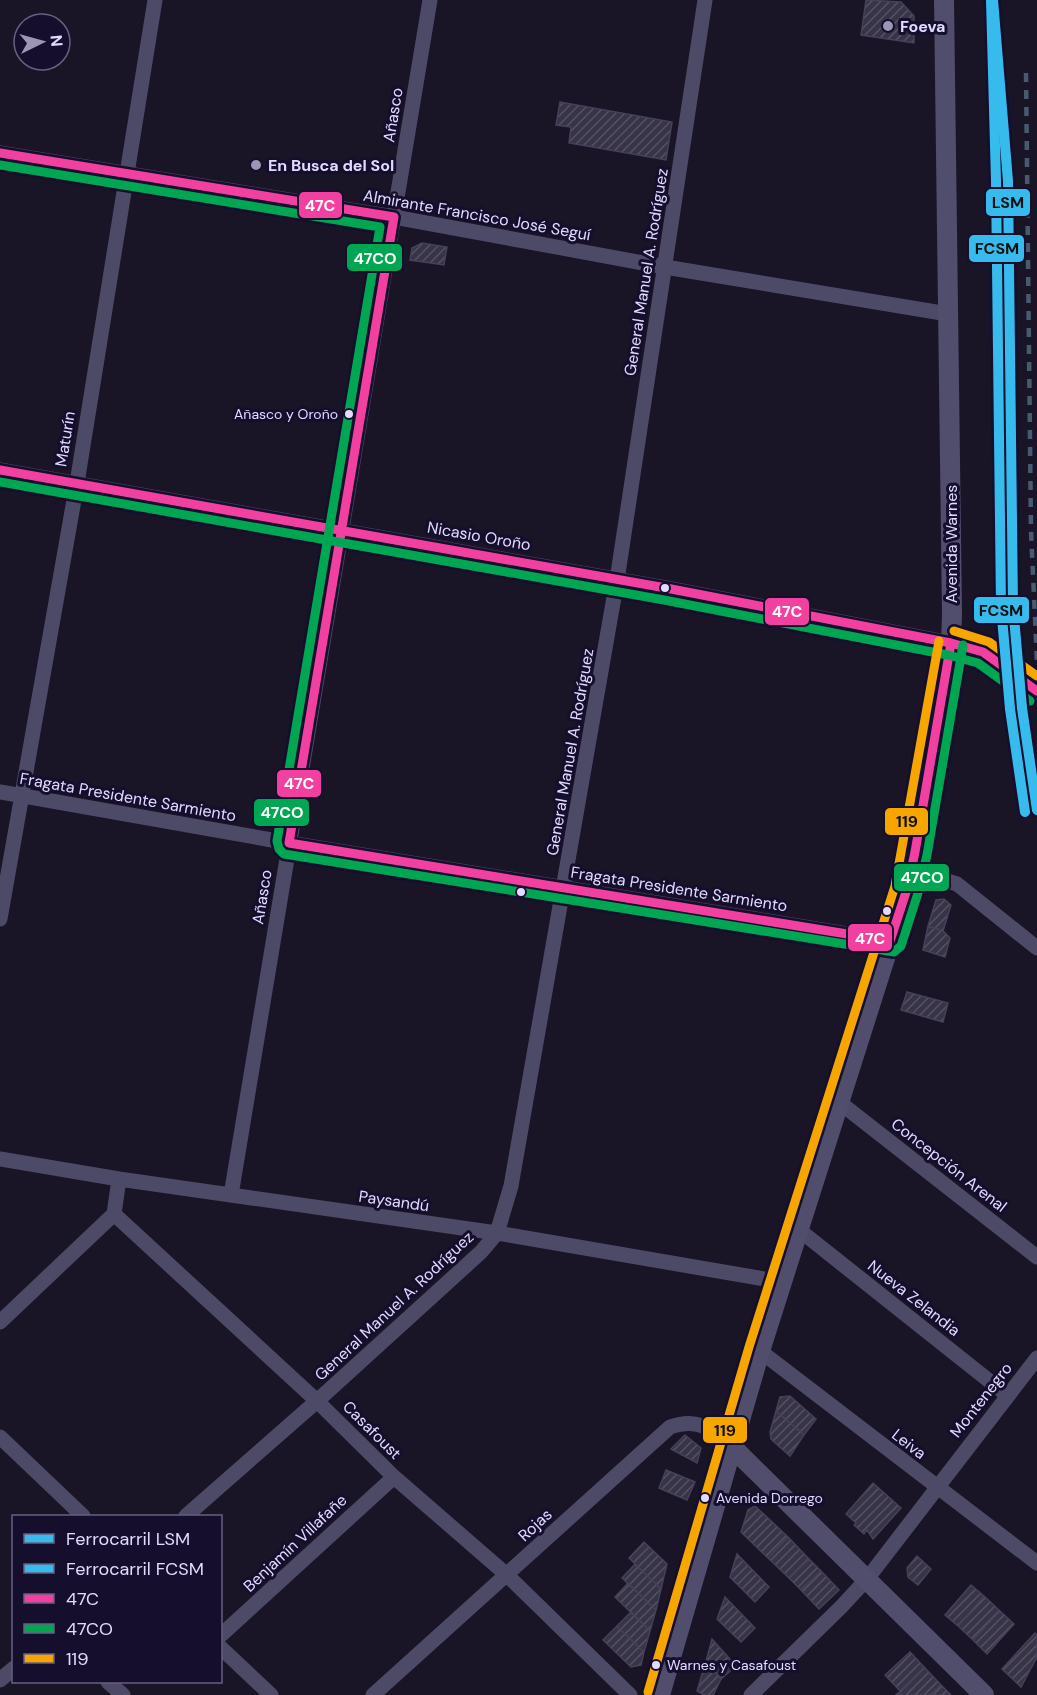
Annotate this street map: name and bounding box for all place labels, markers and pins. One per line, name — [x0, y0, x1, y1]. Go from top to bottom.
place label: Foeva — [900, 16, 945, 37]
marker: Foeva — [881, 19, 895, 33]
place label: En Busca del Sol — [268, 155, 394, 176]
marker: En Busca del Sol — [249, 158, 263, 172]
place label: Añasco y Oroño — [234, 405, 338, 423]
marker: Añasco y Oroño — [343, 408, 355, 420]
unlabelled marker — [659, 582, 671, 594]
unlabelled marker — [515, 886, 527, 898]
unlabelled marker — [881, 905, 893, 917]
place label: Avenida Dorrego — [716, 1489, 823, 1507]
marker: Avenida Dorrego — [699, 1492, 711, 1504]
place label: Warnes y Casafoust — [667, 1656, 796, 1674]
marker: Warnes y Casafoust — [650, 1659, 662, 1671]

